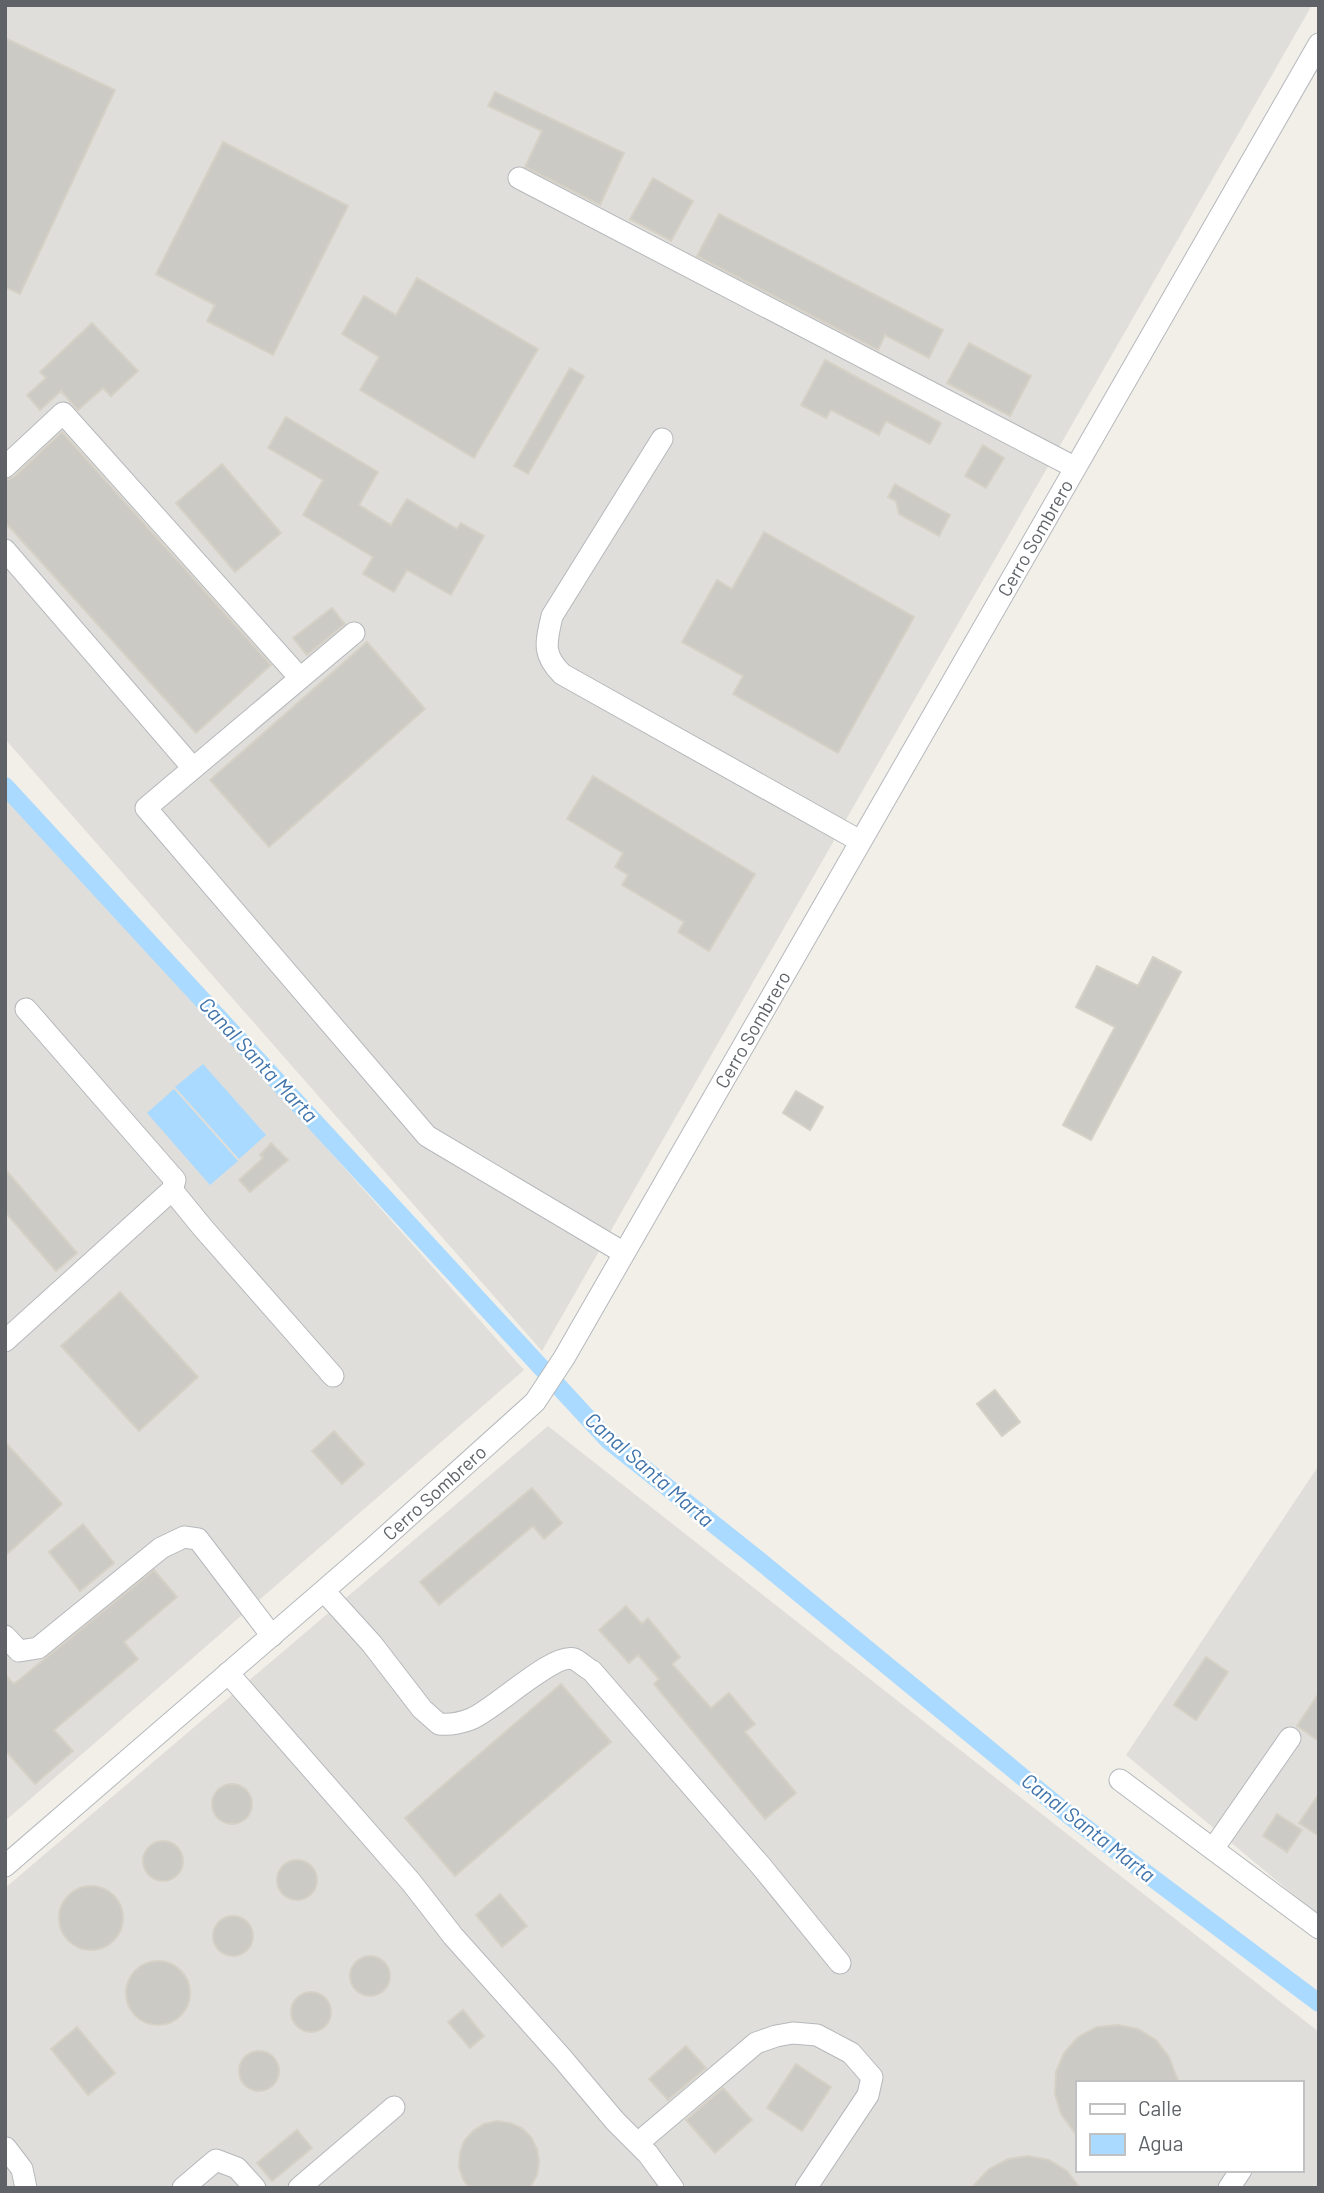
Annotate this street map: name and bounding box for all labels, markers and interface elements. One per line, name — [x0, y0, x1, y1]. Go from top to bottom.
street label: Cerro Sombrero — [992, 475, 1077, 600]
street label: Cerro Sombrero — [710, 967, 795, 1092]
water label: Canal Santa Marta — [195, 991, 324, 1127]
water label: Canal Santa Marta — [581, 1406, 719, 1532]
street label: Cerro Sombrero — [378, 1440, 491, 1545]
water label: Canal Santa Marta — [1017, 1767, 1161, 1887]
legend — [1076, 2081, 1303, 2172]
text: Calle — [1138, 2095, 1182, 2120]
text: Agua — [1138, 2130, 1184, 2155]

